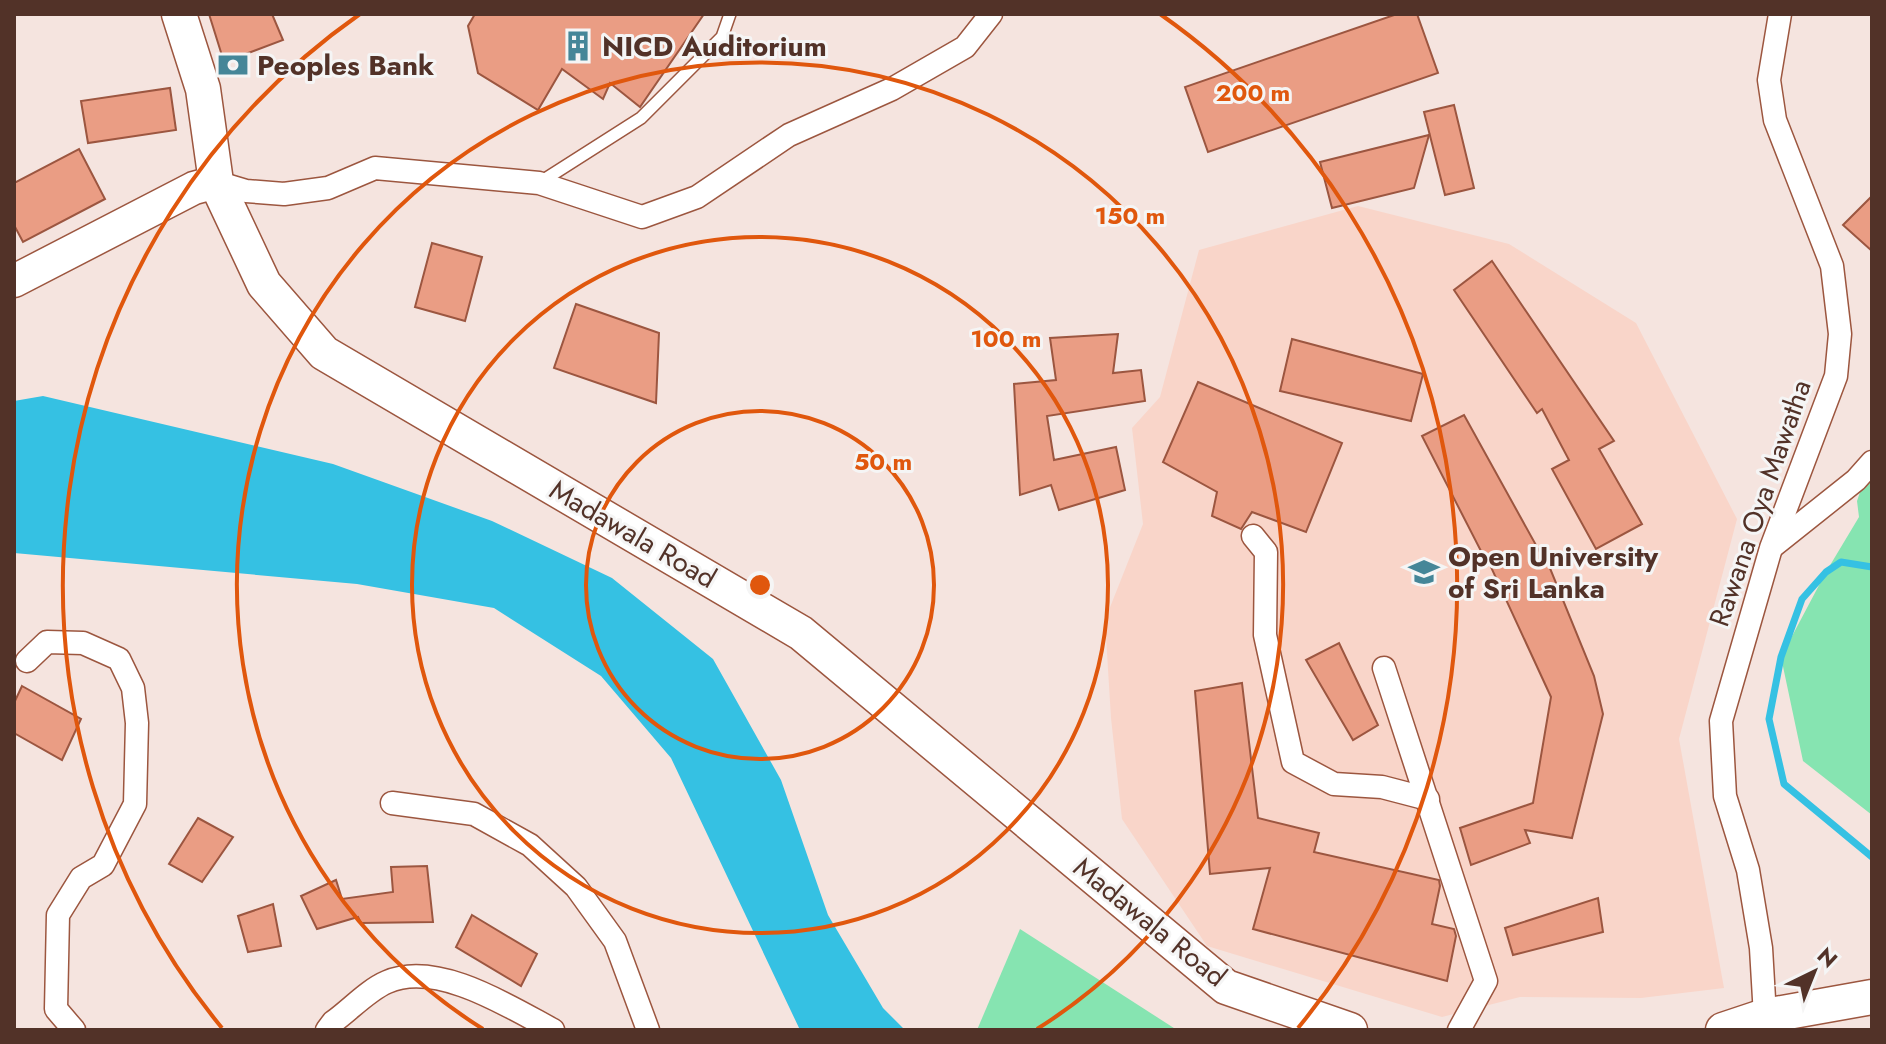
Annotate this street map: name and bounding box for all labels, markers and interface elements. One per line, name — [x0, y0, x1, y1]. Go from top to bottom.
place label: NICD Auditorium — [602, 26, 827, 67]
building icon: NICD Auditorium — [561, 29, 595, 63]
place label: Peoples Bank — [257, 45, 434, 86]
bank icon: Peoples Bank — [216, 48, 250, 82]
text: 200 m — [1216, 75, 1290, 110]
text: 150 m — [1095, 198, 1165, 233]
text: 100 m — [971, 321, 1041, 356]
street label: Rawana Oya Mawatha — [1699, 374, 1821, 632]
text: 50 m — [854, 444, 912, 479]
street label: Madawala Road — [542, 470, 724, 598]
place label: Open University of Sri Lanka — [1448, 536, 1659, 609]
school or university icon: Open University of Sri Lanka — [1407, 555, 1441, 589]
centre of rings — [746, 571, 774, 599]
street label: Madawala Road — [1065, 847, 1235, 997]
north arrow — [1774, 932, 1854, 1012]
text: N — [1810, 940, 1845, 975]

